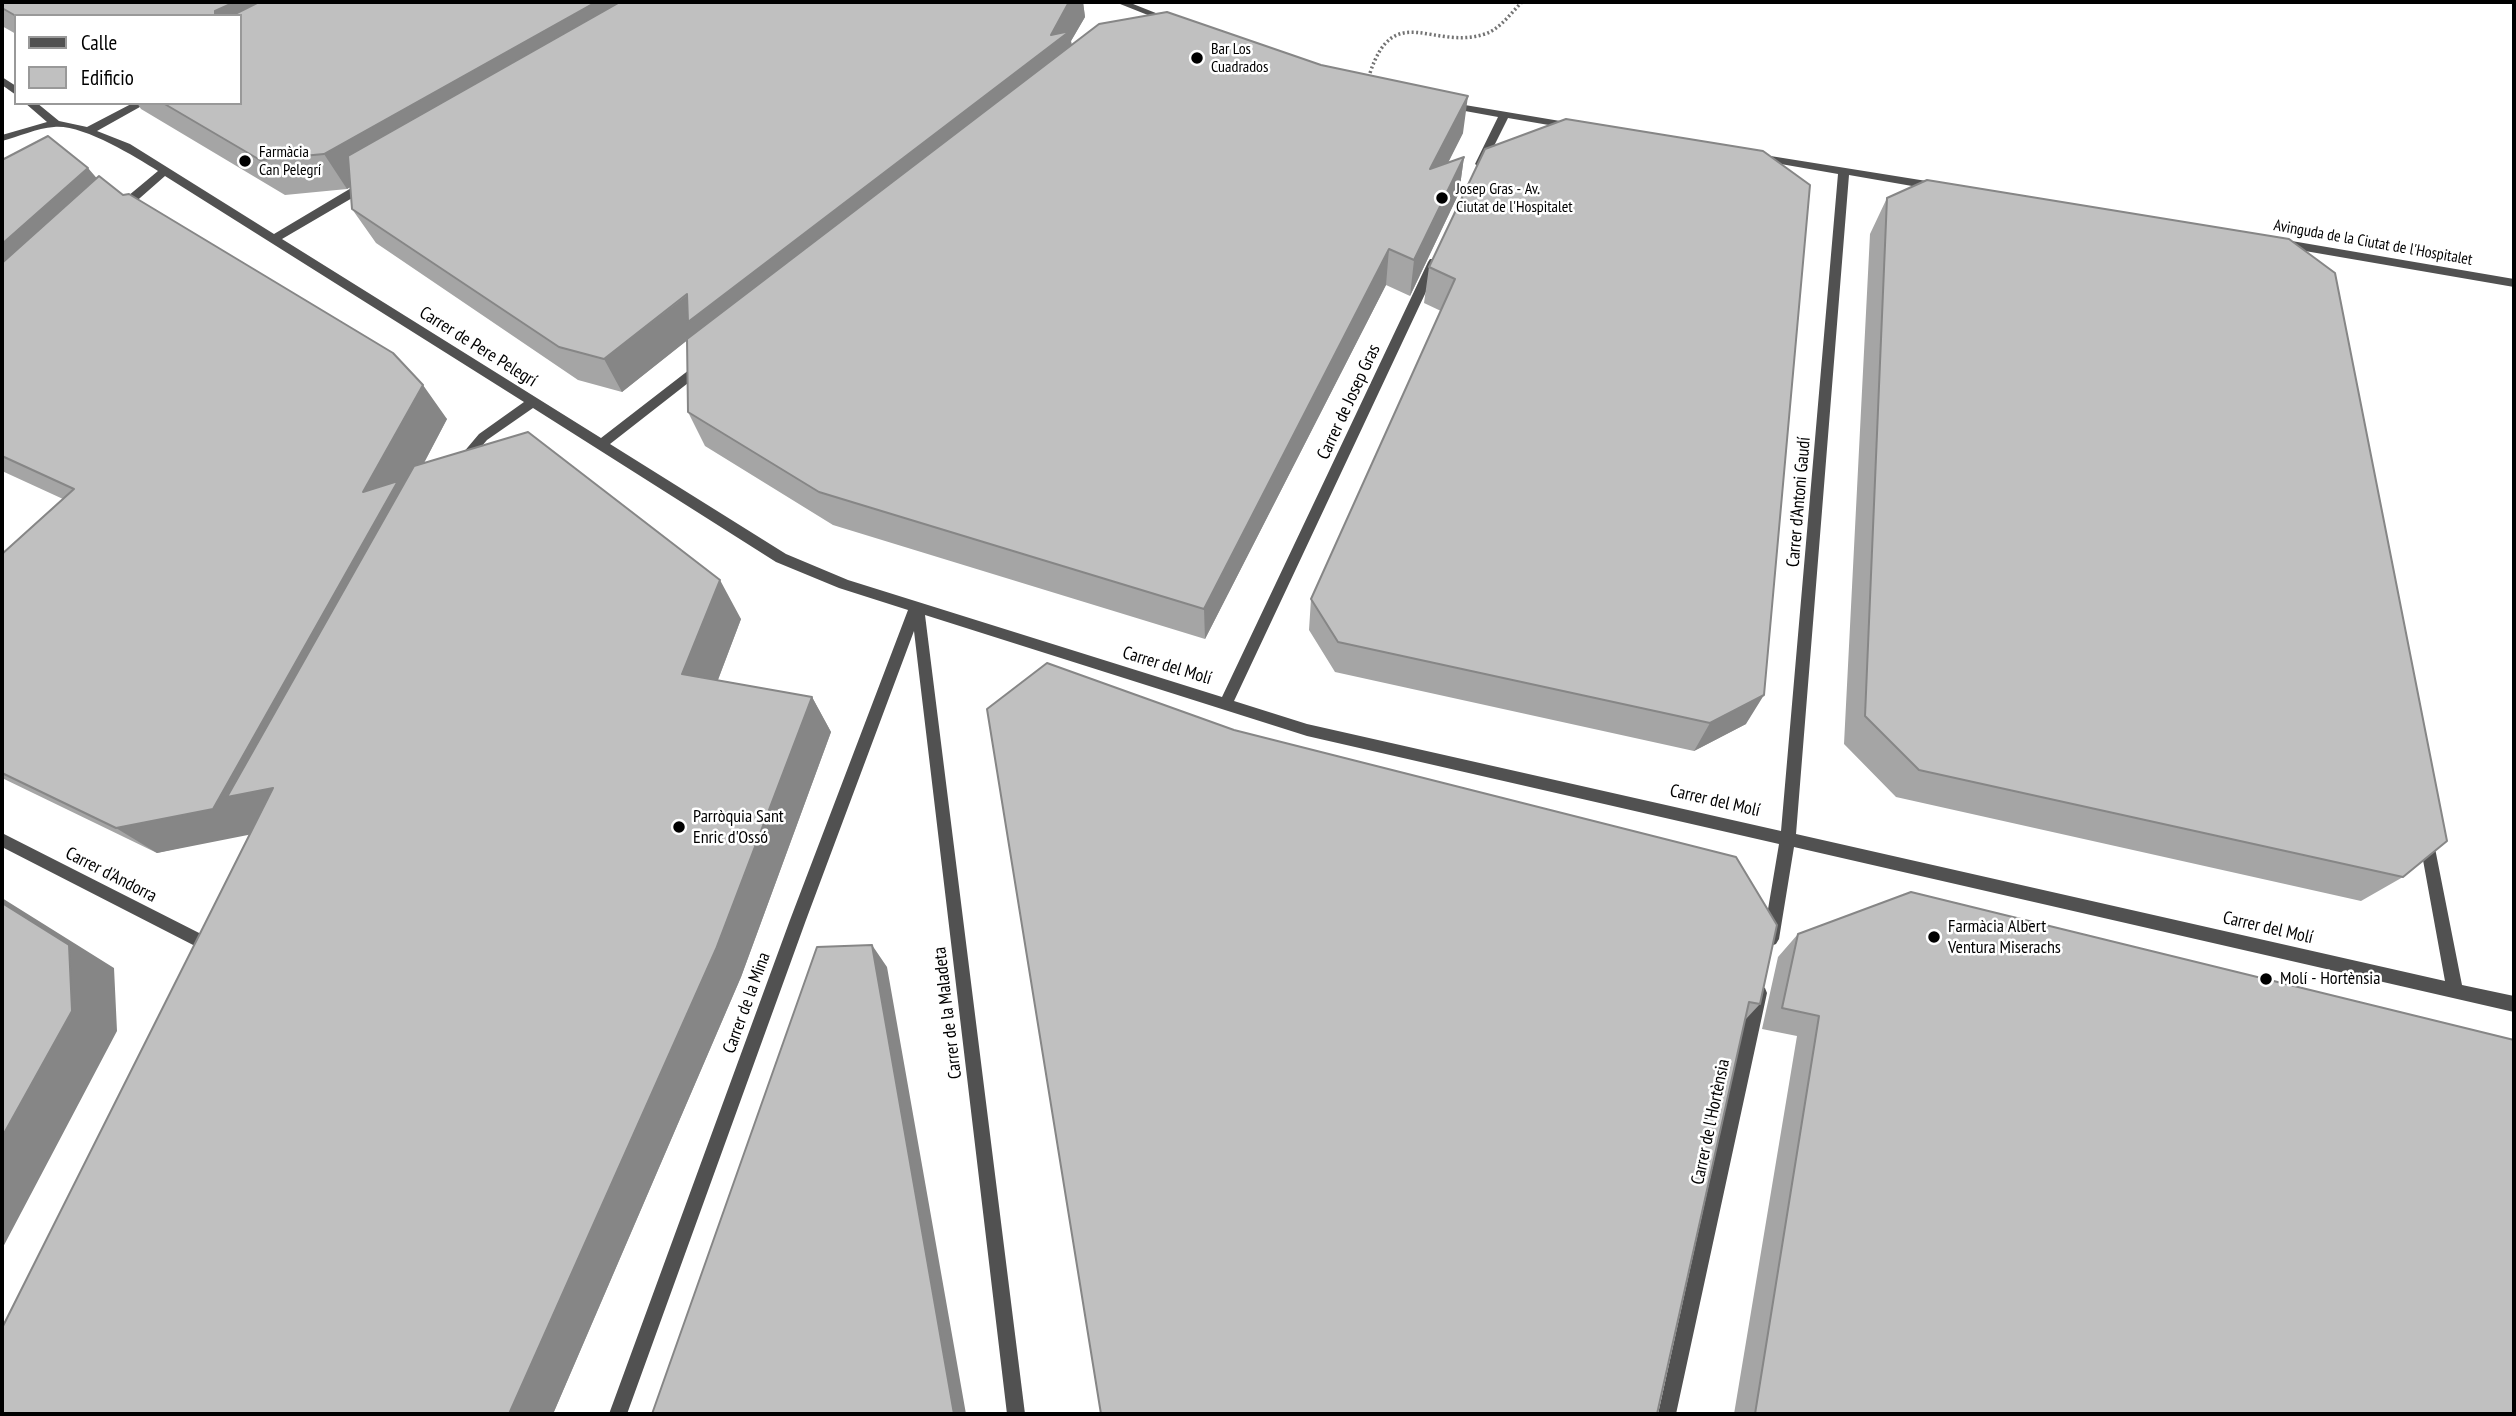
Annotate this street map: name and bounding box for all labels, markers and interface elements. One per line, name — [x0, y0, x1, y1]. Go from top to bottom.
legend — [14, 14, 242, 105]
text: Calle — [81, 29, 117, 56]
place label: Bar Los Cuadrados — [1211, 39, 1268, 77]
marker: Bar Los Cuadrados — [1189, 50, 1205, 66]
text: Edificio — [81, 64, 134, 91]
place label: Farmàcia Can Pelegrí — [259, 142, 321, 180]
marker: Farmàcia Can Pelegrí — [237, 153, 253, 169]
place label: Josep Gras - Av. Ciutat de l'Hospitalet — [1456, 179, 1573, 217]
marker: Josep Gras - Av. Ciutat de l'Hospitalet — [1434, 190, 1450, 206]
street label: Avinguda de la Ciutat de l'Hospitalet — [2272, 216, 2474, 270]
street label: Carrer de Pere Pelegrí — [415, 302, 541, 392]
street label: Carrer de Josep Gras — [1313, 341, 1385, 463]
street label: Carrer d'Antoni Gaudí — [1783, 436, 1815, 568]
street label: Carrer del Molí — [1120, 642, 1214, 690]
street label: Carrer del Molí — [1668, 780, 1762, 822]
place label: Parròquia Sant Enric d'Ossó — [693, 806, 784, 848]
marker: Parròquia Sant Enric d'Ossó — [671, 819, 687, 835]
street label: Carrer d'Andorra — [62, 843, 160, 907]
street label: Carrer del Molí — [2221, 907, 2315, 949]
place label: Farmàcia Albert Ventura Miserachs — [1948, 916, 2061, 958]
marker: Farmàcia Albert Ventura Miserachs — [1926, 929, 1942, 945]
street label: Carrer de la Maladeta — [929, 946, 967, 1080]
street label: Carrer de la Mina — [719, 950, 775, 1056]
place label: Molí - Hortènsia — [2280, 968, 2380, 990]
marker: Molí - Hortènsia — [2258, 971, 2274, 987]
street label: Carrer de l'Hortènsia — [1687, 1057, 1735, 1187]

